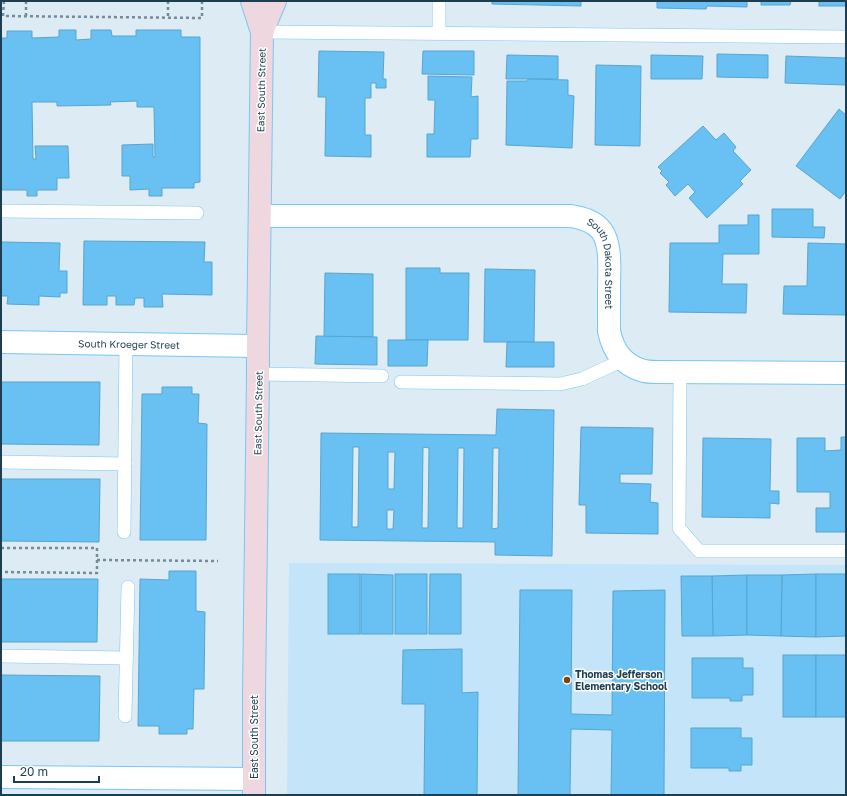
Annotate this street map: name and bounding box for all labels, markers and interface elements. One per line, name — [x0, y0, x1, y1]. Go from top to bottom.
street label: East South Street — [254, 48, 268, 132]
street label: South Dakota Street — [585, 215, 615, 309]
street label: South Kroeger Street — [78, 337, 180, 351]
street label: East South Street — [251, 371, 265, 455]
place label: Thomas Jefferson Elementary School — [575, 668, 668, 692]
marker: Thomas Jefferson Elementary School — [562, 675, 572, 685]
street label: East South Street — [248, 695, 260, 779]
scale bar — [14, 758, 99, 784]
text: 20 m — [20, 764, 48, 779]

